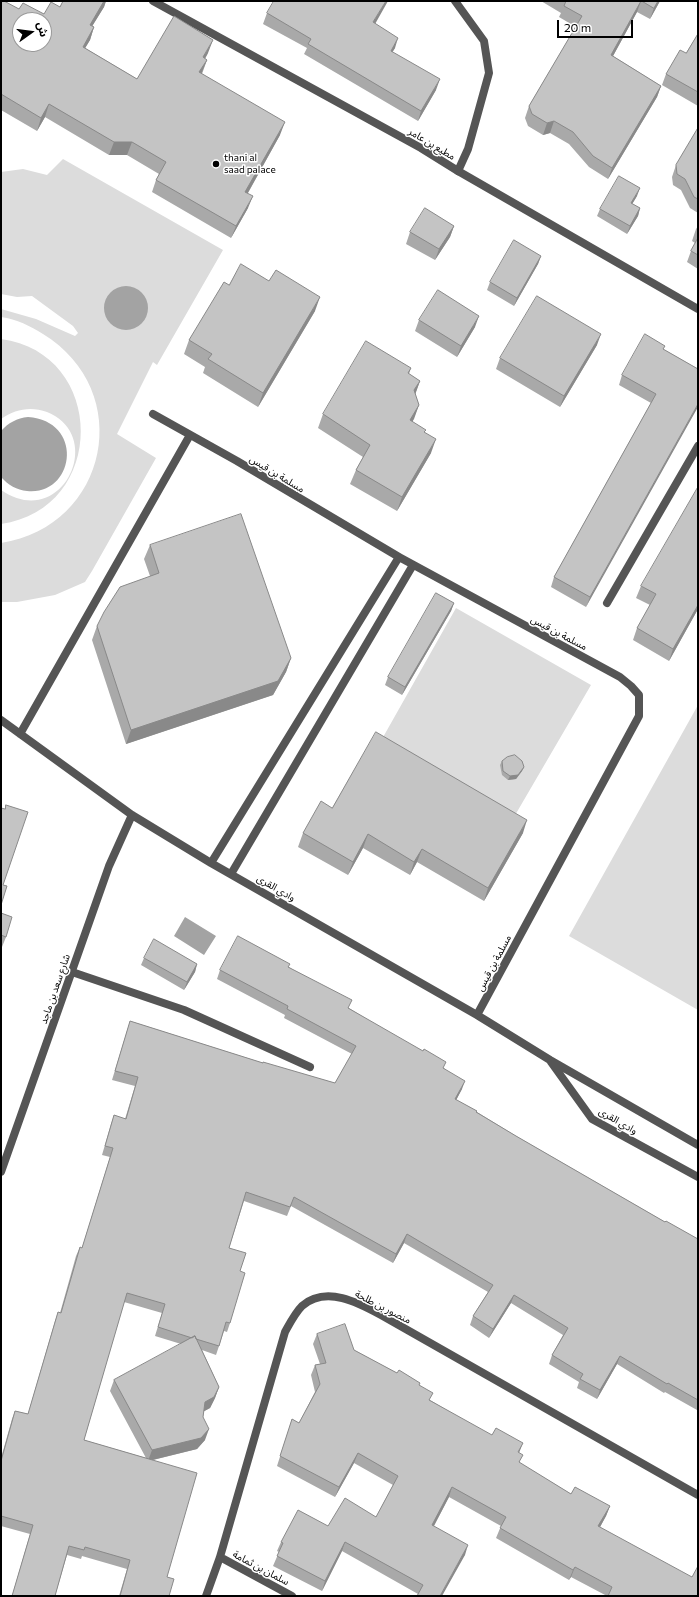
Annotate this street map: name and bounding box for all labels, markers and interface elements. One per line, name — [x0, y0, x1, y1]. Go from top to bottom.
north arrow — [12, 12, 52, 52]
scale bar — [559, 12, 635, 38]
text: ش — [35, 20, 51, 38]
text: 20 m — [564, 20, 591, 34]
street label: مطيع بن عامر — [406, 125, 458, 163]
place label: thani al saad palace — [224, 152, 276, 176]
marker: thani al saad palace — [211, 159, 221, 169]
street label: مسلمة بن قيس — [247, 453, 307, 495]
street label: مسلمة بن قيس — [529, 613, 589, 653]
street label: وادي القرى — [255, 872, 297, 904]
street label: مسلمة بن قيس — [474, 933, 514, 993]
street label: شارع سعد بن ماجد — [37, 953, 73, 1025]
street label: وادي القرى — [597, 1105, 639, 1137]
street label: منصور بن طلحة — [353, 1288, 413, 1326]
street label: سلمان بن ثمامة — [231, 1548, 291, 1588]

